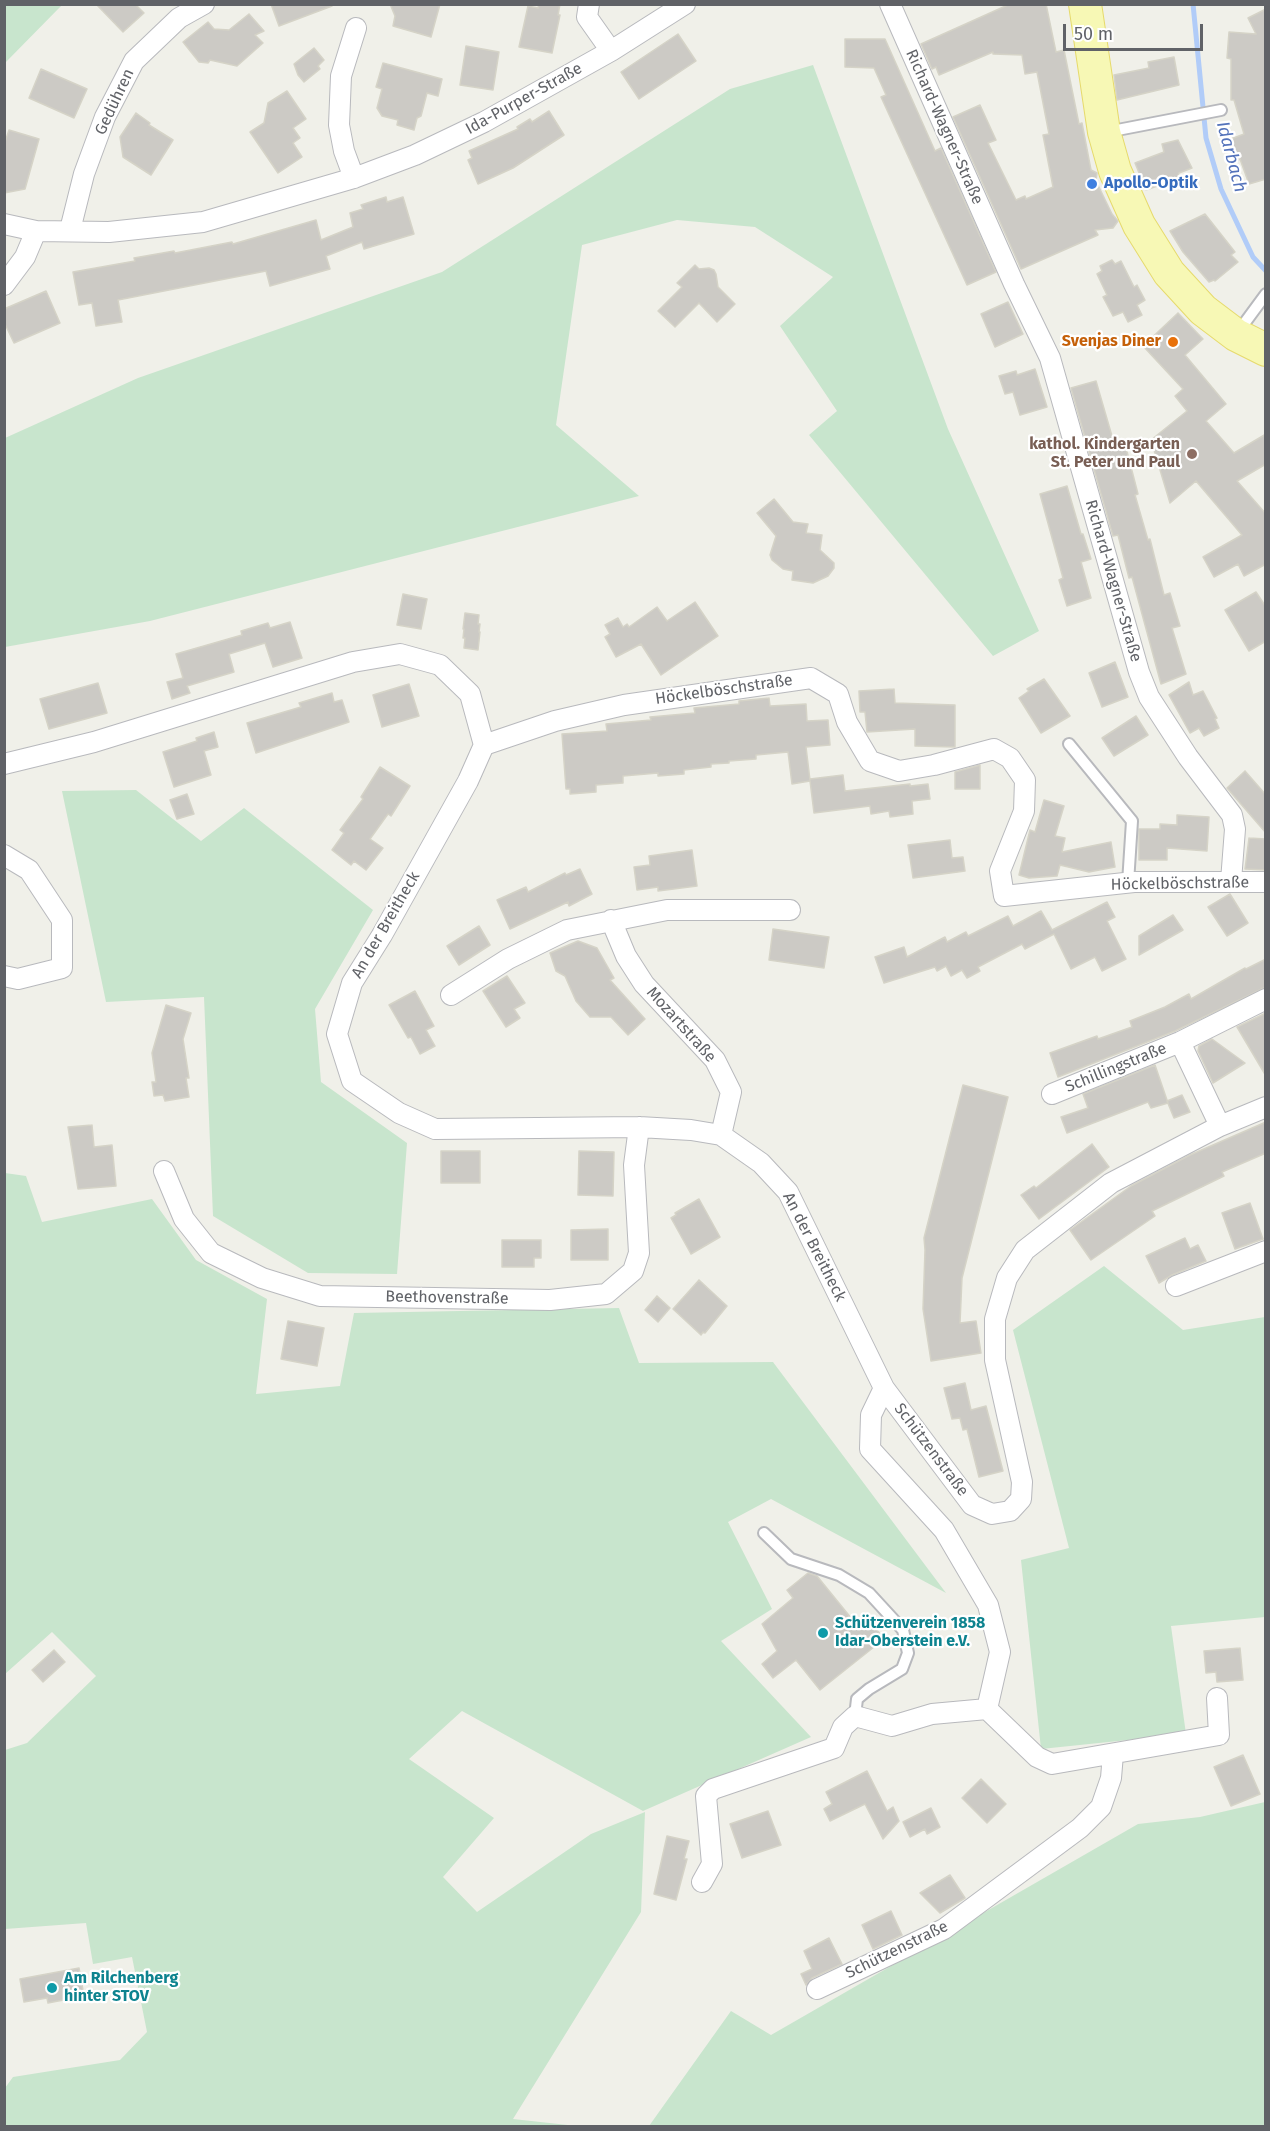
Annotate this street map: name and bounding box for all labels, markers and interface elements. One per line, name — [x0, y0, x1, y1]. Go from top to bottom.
scale bar — [1066, 12, 1206, 50]
text: 50 m — [1074, 23, 1113, 45]
street label: Richard-Wagner-Straße — [901, 46, 987, 208]
street label: Ida-Purper-Straße — [462, 59, 586, 139]
street label: Gedühren — [91, 66, 139, 138]
water label: Idarbach — [1211, 119, 1251, 195]
place label: Apollo-Optik — [1104, 174, 1198, 194]
marker: Apollo-Optik — [1085, 177, 1099, 191]
place label: Svenjas Diner — [1062, 332, 1161, 352]
marker: Svenjas Diner — [1166, 335, 1180, 349]
place label: kathol. Kindergarten St. Peter und Paul — [1029, 435, 1180, 473]
marker: kathol. Kindergarten St. Peter und Paul — [1185, 447, 1199, 461]
street label: Richard-Wagner-Straße — [1081, 498, 1145, 664]
street label: Höckelböschstraße — [654, 671, 794, 709]
street label: An der Breitheck — [348, 868, 424, 982]
street label: Höckelböschstraße — [1111, 873, 1249, 895]
street label: Mozartstraße — [642, 983, 720, 1067]
street label: Schillingstraße — [1063, 1039, 1169, 1097]
street label: An der Breitheck — [778, 1189, 850, 1305]
street label: Beethovenstraße — [385, 1287, 509, 1309]
street label: Schützenstraße — [890, 1400, 972, 1500]
place label: Schützenverein 1858 Idar-Oberstein e.V. — [835, 1614, 985, 1652]
marker: Schützenverein 1858 Idar-Oberstein e.V. — [816, 1626, 830, 1640]
street label: Schützenstraße — [843, 1917, 951, 1983]
place label: Am Rilchenberg hinter STOV — [64, 1969, 178, 2007]
marker: Am Rilchenberg hinter STOV — [45, 1981, 59, 1995]

